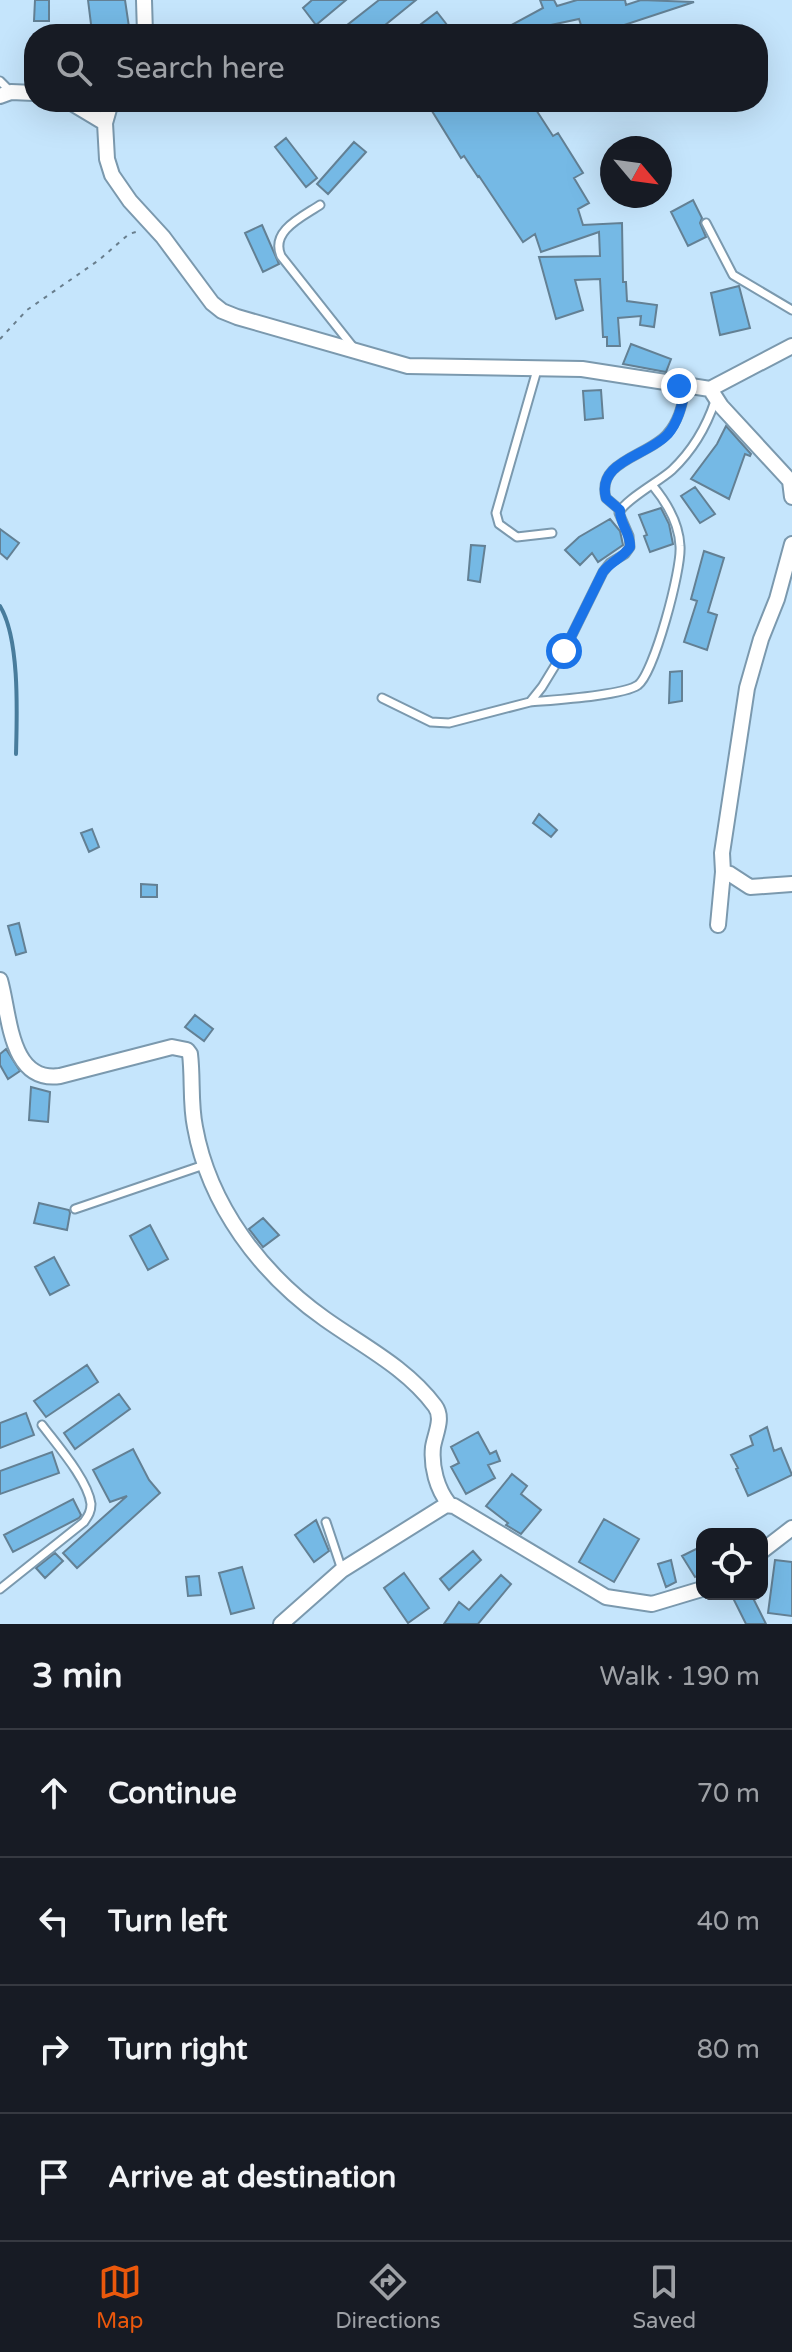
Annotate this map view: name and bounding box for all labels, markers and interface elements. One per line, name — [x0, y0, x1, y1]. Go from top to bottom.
search box — [24, 24, 768, 112]
icon: search — [52, 46, 96, 90]
text: Search here — [116, 50, 285, 87]
north arrow — [600, 136, 672, 208]
route end — [661, 368, 697, 404]
route start — [546, 633, 582, 669]
map controls — [696, 1528, 768, 1600]
button: locate — [696, 1528, 768, 1600]
text: 3 min — [32, 1656, 123, 1697]
text: Walk · 190 m — [600, 1661, 760, 1692]
icon: ahead — [32, 1771, 76, 1815]
text: Continue — [108, 1775, 237, 1812]
text: 70 m — [697, 1778, 760, 1809]
icon: left — [32, 1899, 76, 1943]
text: Turn left — [108, 1903, 227, 1940]
text: 40 m — [697, 1906, 760, 1937]
icon: right — [32, 2027, 76, 2071]
text: Turn right — [108, 2031, 248, 2068]
text: 80 m — [697, 2034, 760, 2065]
icon: arrive — [32, 2155, 76, 2199]
text: Arrive at destination — [108, 2159, 396, 2196]
tab: Map — [96, 2260, 143, 2334]
tab: Directions — [335, 2260, 441, 2334]
tab: Saved — [632, 2260, 696, 2334]

